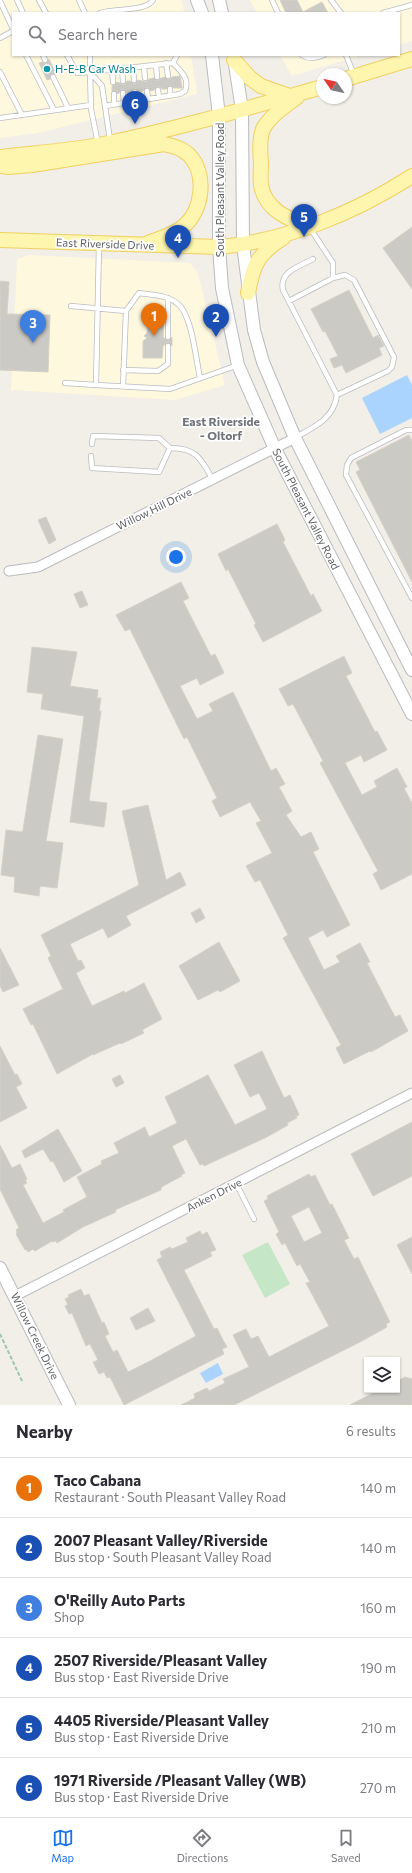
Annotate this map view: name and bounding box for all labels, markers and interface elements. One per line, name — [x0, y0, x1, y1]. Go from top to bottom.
search box — [12, 12, 400, 56]
icon: search — [26, 23, 48, 45]
text: Search here — [58, 25, 137, 43]
place label: H-E-B Car Wash — [55, 62, 136, 75]
marker: H-E-B Car Wash — [42, 64, 52, 74]
north arrow — [316, 68, 352, 104]
pin: 6 — [122, 91, 148, 124]
street label: South Pleasant Valley Road — [213, 123, 226, 257]
pin: 5 — [291, 204, 317, 237]
pin: 4 — [165, 225, 191, 258]
street label: East Riverside Drive — [56, 235, 155, 252]
pin: 1 — [141, 303, 167, 336]
pin: 2 — [203, 304, 229, 337]
pin: 3 — [20, 310, 46, 343]
district label: East Riverside - Oltorf — [182, 414, 260, 442]
street label: South Pleasant Valley Road — [270, 446, 343, 572]
street label: Willow Hill Drive — [114, 485, 194, 532]
your location — [166, 547, 186, 567]
street label: Anken Drive — [184, 1175, 244, 1214]
street label: Willow Creek Drive — [9, 1290, 62, 1381]
map controls — [364, 1357, 400, 1393]
button: layers — [364, 1357, 400, 1393]
text: Nearby — [16, 1421, 73, 1442]
text: 6 results — [346, 1423, 396, 1439]
text: Taco Cabana — [54, 1471, 141, 1489]
text: 1 — [26, 1480, 32, 1496]
text: 140 m — [360, 1480, 396, 1496]
text: Restaurant · South Pleasant Valley Road — [54, 1489, 286, 1505]
text: 2007 Pleasant Valley/Riverside — [54, 1531, 268, 1549]
text: 2 — [25, 1540, 33, 1556]
text: 140 m — [360, 1540, 396, 1556]
text: Bus stop · South Pleasant Valley Road — [54, 1549, 272, 1565]
text: O'Reilly Auto Parts — [54, 1591, 185, 1609]
text: 3 — [25, 1600, 33, 1616]
text: 160 m — [360, 1600, 396, 1616]
text: Shop — [54, 1609, 85, 1625]
text: 2507 Riverside/Pleasant Valley — [54, 1651, 267, 1669]
text: 4 — [25, 1660, 33, 1676]
text: 190 m — [360, 1660, 396, 1676]
text: Bus stop · East Riverside Drive — [54, 1669, 229, 1685]
text: 4405 Riverside/Pleasant Valley — [54, 1711, 269, 1729]
text: 5 — [25, 1720, 33, 1736]
text: 210 m — [361, 1720, 396, 1736]
text: Bus stop · East Riverside Drive — [54, 1729, 229, 1745]
text: 1971 Riverside /Pleasant Valley (WB) — [54, 1771, 306, 1789]
text: 6 — [25, 1780, 33, 1796]
text: 270 m — [360, 1780, 396, 1796]
text: Bus stop · East Riverside Drive — [54, 1789, 229, 1805]
tab: Map — [51, 1827, 74, 1864]
tab: Directions — [177, 1827, 228, 1864]
tab: Saved — [331, 1827, 361, 1864]

